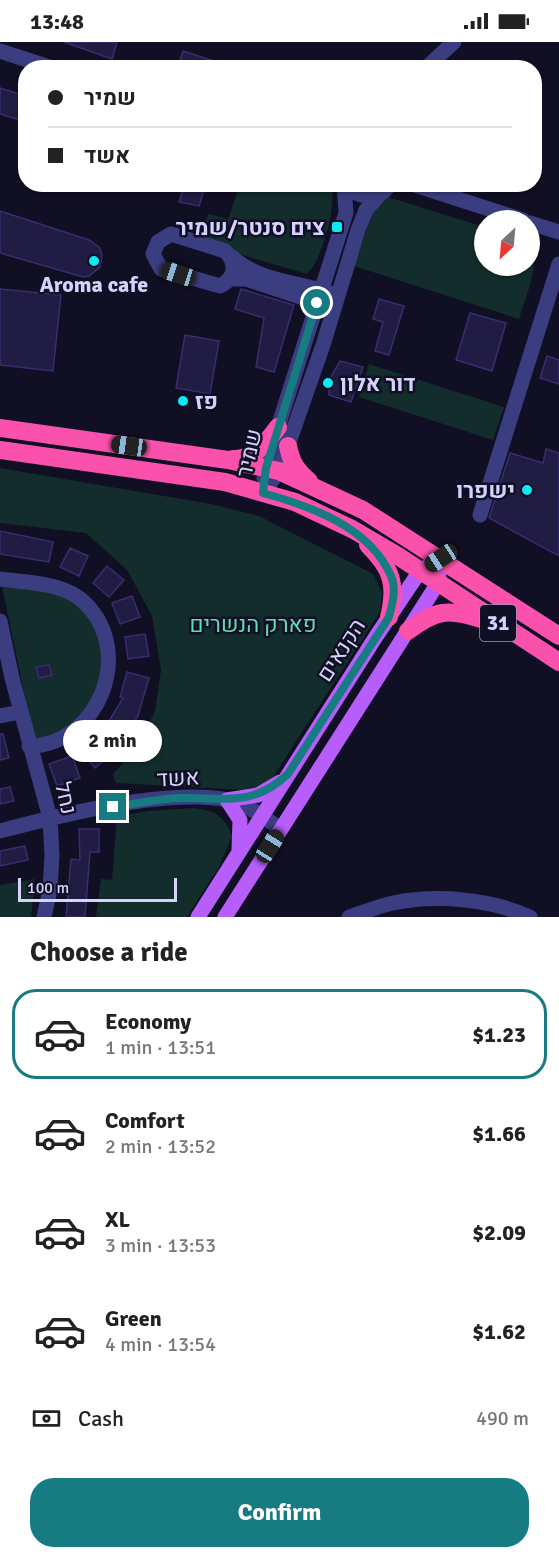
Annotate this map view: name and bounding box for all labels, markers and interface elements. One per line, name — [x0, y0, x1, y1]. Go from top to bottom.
text: 13:48 — [30, 8, 84, 35]
text: שמיר — [84, 84, 136, 111]
text: אשד — [84, 142, 130, 169]
north arrow — [474, 210, 540, 276]
map controls — [474, 210, 540, 276]
place label: צים סנטר/שמיר — [176, 214, 325, 241]
marker: צים סנטר/שמיר — [330, 220, 344, 234]
marker: Aroma cafe — [87, 254, 101, 268]
car — [158, 260, 198, 288]
place label: Aroma cafe — [40, 271, 148, 298]
route start — [303, 289, 330, 316]
place label: דור אלון — [340, 370, 416, 397]
marker: דור אלון — [321, 376, 335, 390]
place label: פז — [195, 388, 218, 415]
marker: פז — [176, 394, 190, 408]
street label: שמיר — [230, 426, 268, 480]
car — [110, 435, 148, 457]
place label: ישפרו — [456, 477, 515, 504]
marker: ישפרו — [520, 483, 534, 497]
car — [421, 541, 461, 575]
road number: 31 — [480, 605, 516, 641]
park label: פארק הנשרים — [189, 611, 317, 638]
street label: הקנאים — [311, 614, 371, 686]
callout: 2 min — [63, 720, 162, 762]
text: 2 min — [88, 728, 137, 753]
street label: אשד — [156, 763, 200, 793]
street label: נחל — [49, 779, 83, 817]
route end — [99, 793, 126, 820]
car — [253, 826, 287, 866]
scale bar — [18, 875, 177, 902]
text: 100 m — [27, 878, 69, 898]
text: Choose a ride — [30, 936, 188, 969]
icon: car — [33, 1007, 87, 1061]
text: Economy — [105, 1008, 191, 1035]
text: $1.23 — [472, 1021, 526, 1048]
text: 1 min · 13:51 — [105, 1035, 216, 1060]
icon: car — [33, 1106, 87, 1160]
text: Comfort — [105, 1107, 185, 1134]
text: $1.66 — [472, 1120, 526, 1147]
text: 2 min · 13:52 — [105, 1134, 216, 1159]
icon: car — [33, 1205, 87, 1259]
text: XL — [105, 1206, 130, 1233]
text: $2.09 — [472, 1219, 526, 1246]
text: 3 min · 13:53 — [105, 1233, 216, 1258]
icon: car — [33, 1304, 87, 1358]
text: Green — [105, 1305, 162, 1332]
text: $1.62 — [472, 1318, 526, 1345]
text: 4 min · 13:54 — [105, 1332, 216, 1357]
icon: cash — [30, 1402, 63, 1435]
text: Cash — [78, 1405, 124, 1432]
text: 490 m — [476, 1406, 529, 1431]
button: Confirm — [30, 1478, 529, 1547]

